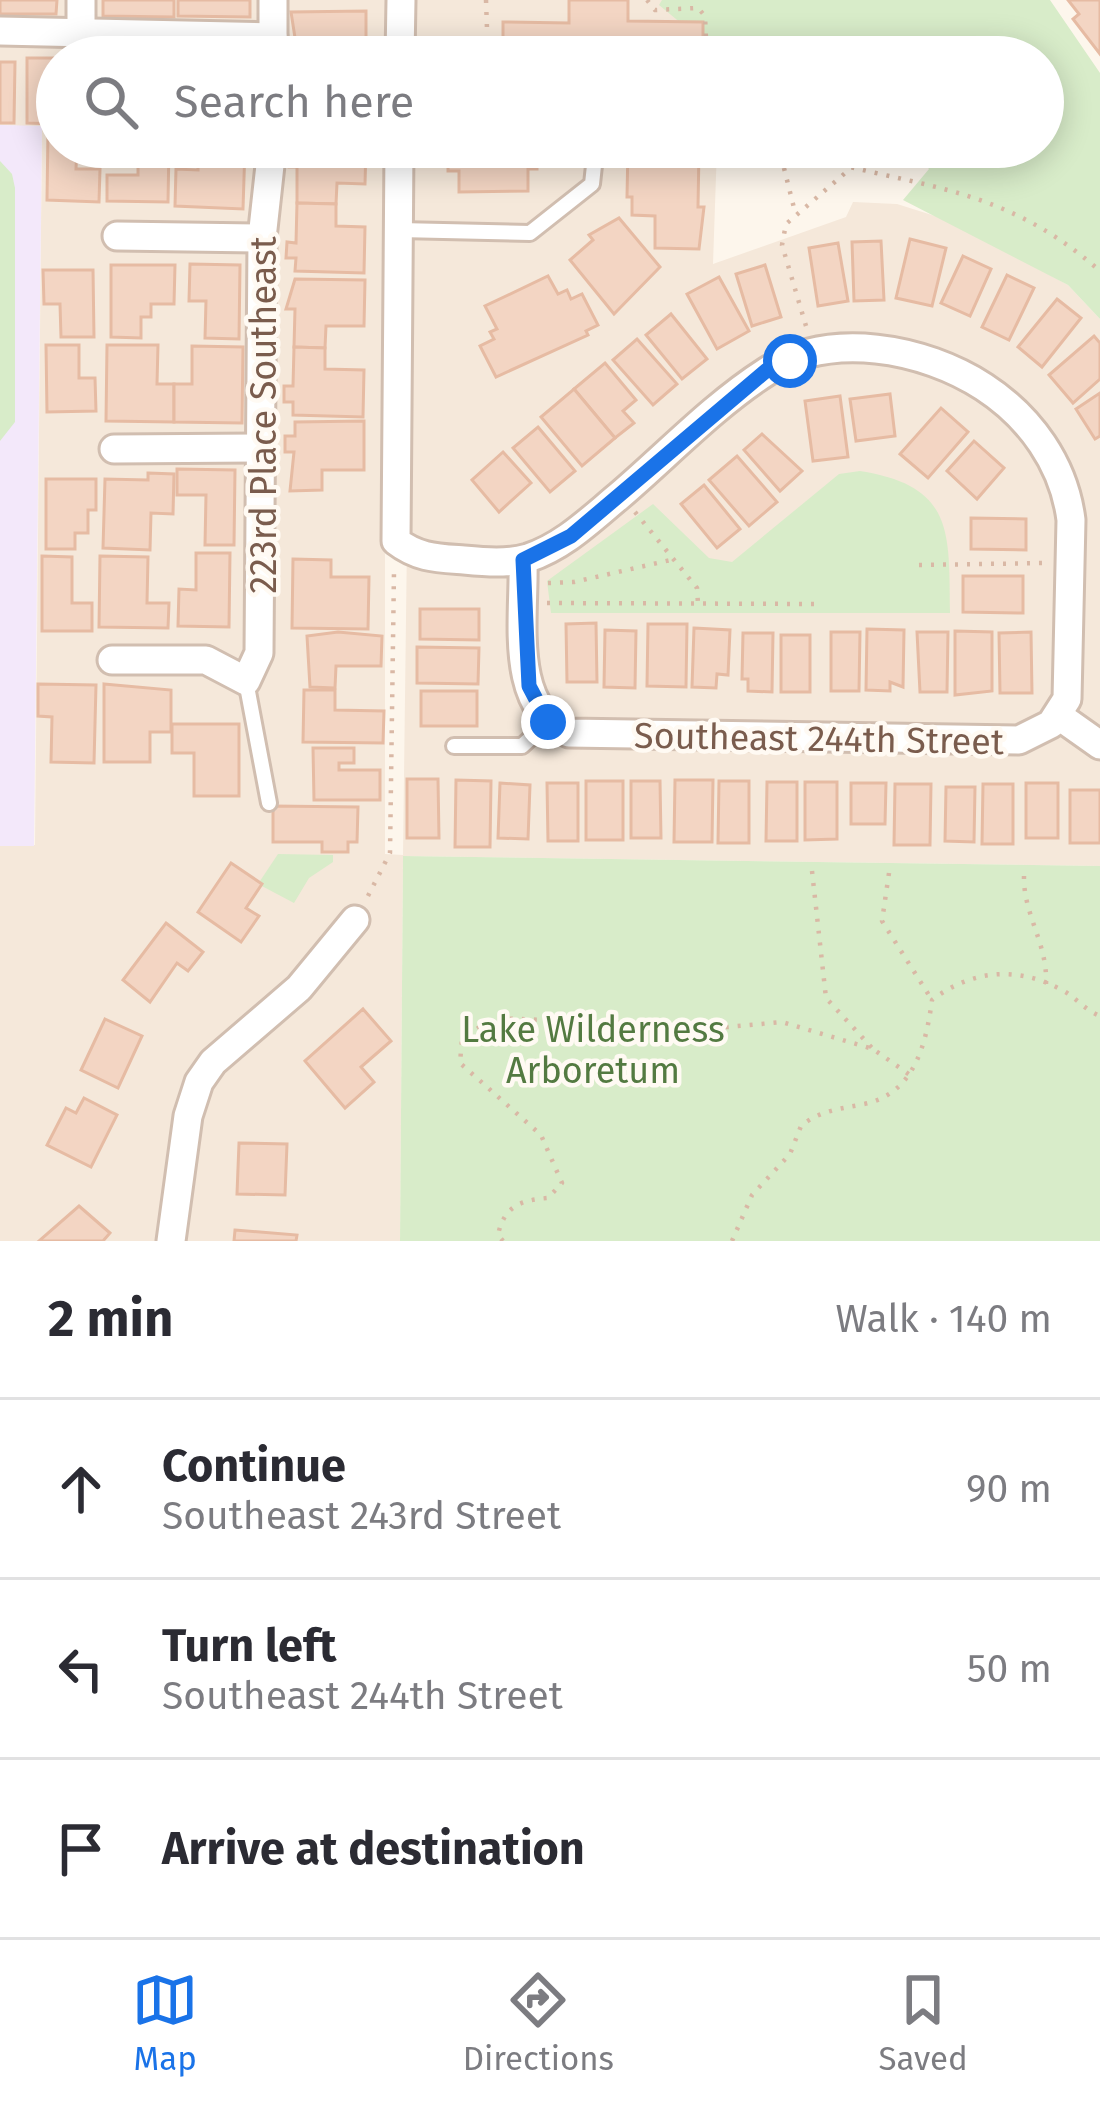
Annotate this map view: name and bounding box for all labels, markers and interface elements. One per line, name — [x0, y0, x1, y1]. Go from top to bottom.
search box — [36, 36, 1064, 168]
icon: search — [78, 69, 144, 135]
text: Search here — [174, 75, 414, 129]
street label: 223rd Place Southeast — [242, 236, 286, 594]
route start — [763, 334, 817, 388]
route end — [521, 695, 575, 749]
street label: Southeast 244th Street — [634, 714, 1004, 764]
park label: Lake Wilderness Arboretum — [461, 1008, 725, 1093]
text: 2 min — [48, 1288, 173, 1350]
text: Walk · 140 m — [836, 1296, 1052, 1342]
text: Continue — [162, 1439, 346, 1493]
icon: ahead — [48, 1456, 114, 1522]
text: 90 m — [966, 1466, 1052, 1512]
text: Southeast 243rd Street — [162, 1493, 561, 1539]
text: Turn left — [162, 1619, 336, 1673]
icon: left — [48, 1636, 114, 1702]
text: 50 m — [967, 1646, 1052, 1692]
text: Southeast 244th Street — [162, 1673, 563, 1719]
icon: arrive — [48, 1816, 114, 1882]
text: Arrive at destination — [162, 1822, 585, 1876]
tab: Map — [132, 1967, 198, 2079]
tab: Directions — [463, 1967, 614, 2079]
tab: Saved — [878, 1967, 968, 2079]

